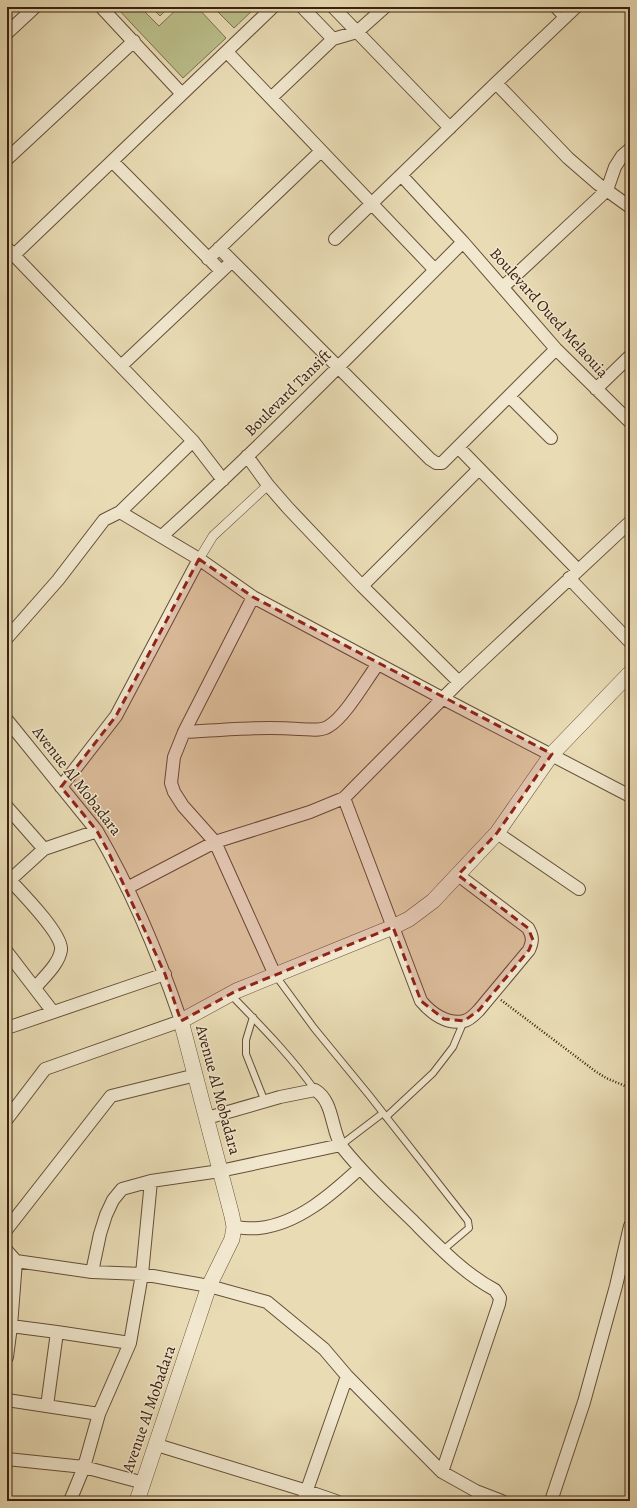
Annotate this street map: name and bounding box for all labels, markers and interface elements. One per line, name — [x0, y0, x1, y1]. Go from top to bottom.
street label: Boulevard Oued Melaouia — [485, 243, 614, 383]
street label: Boulevard Tansift — [240, 345, 336, 441]
street label: Avenue Al Mobadara — [27, 721, 127, 841]
street label: Avenue Al Mobadara — [190, 1022, 246, 1158]
street label: Avenue Al Mobadara — [117, 1342, 181, 1476]

